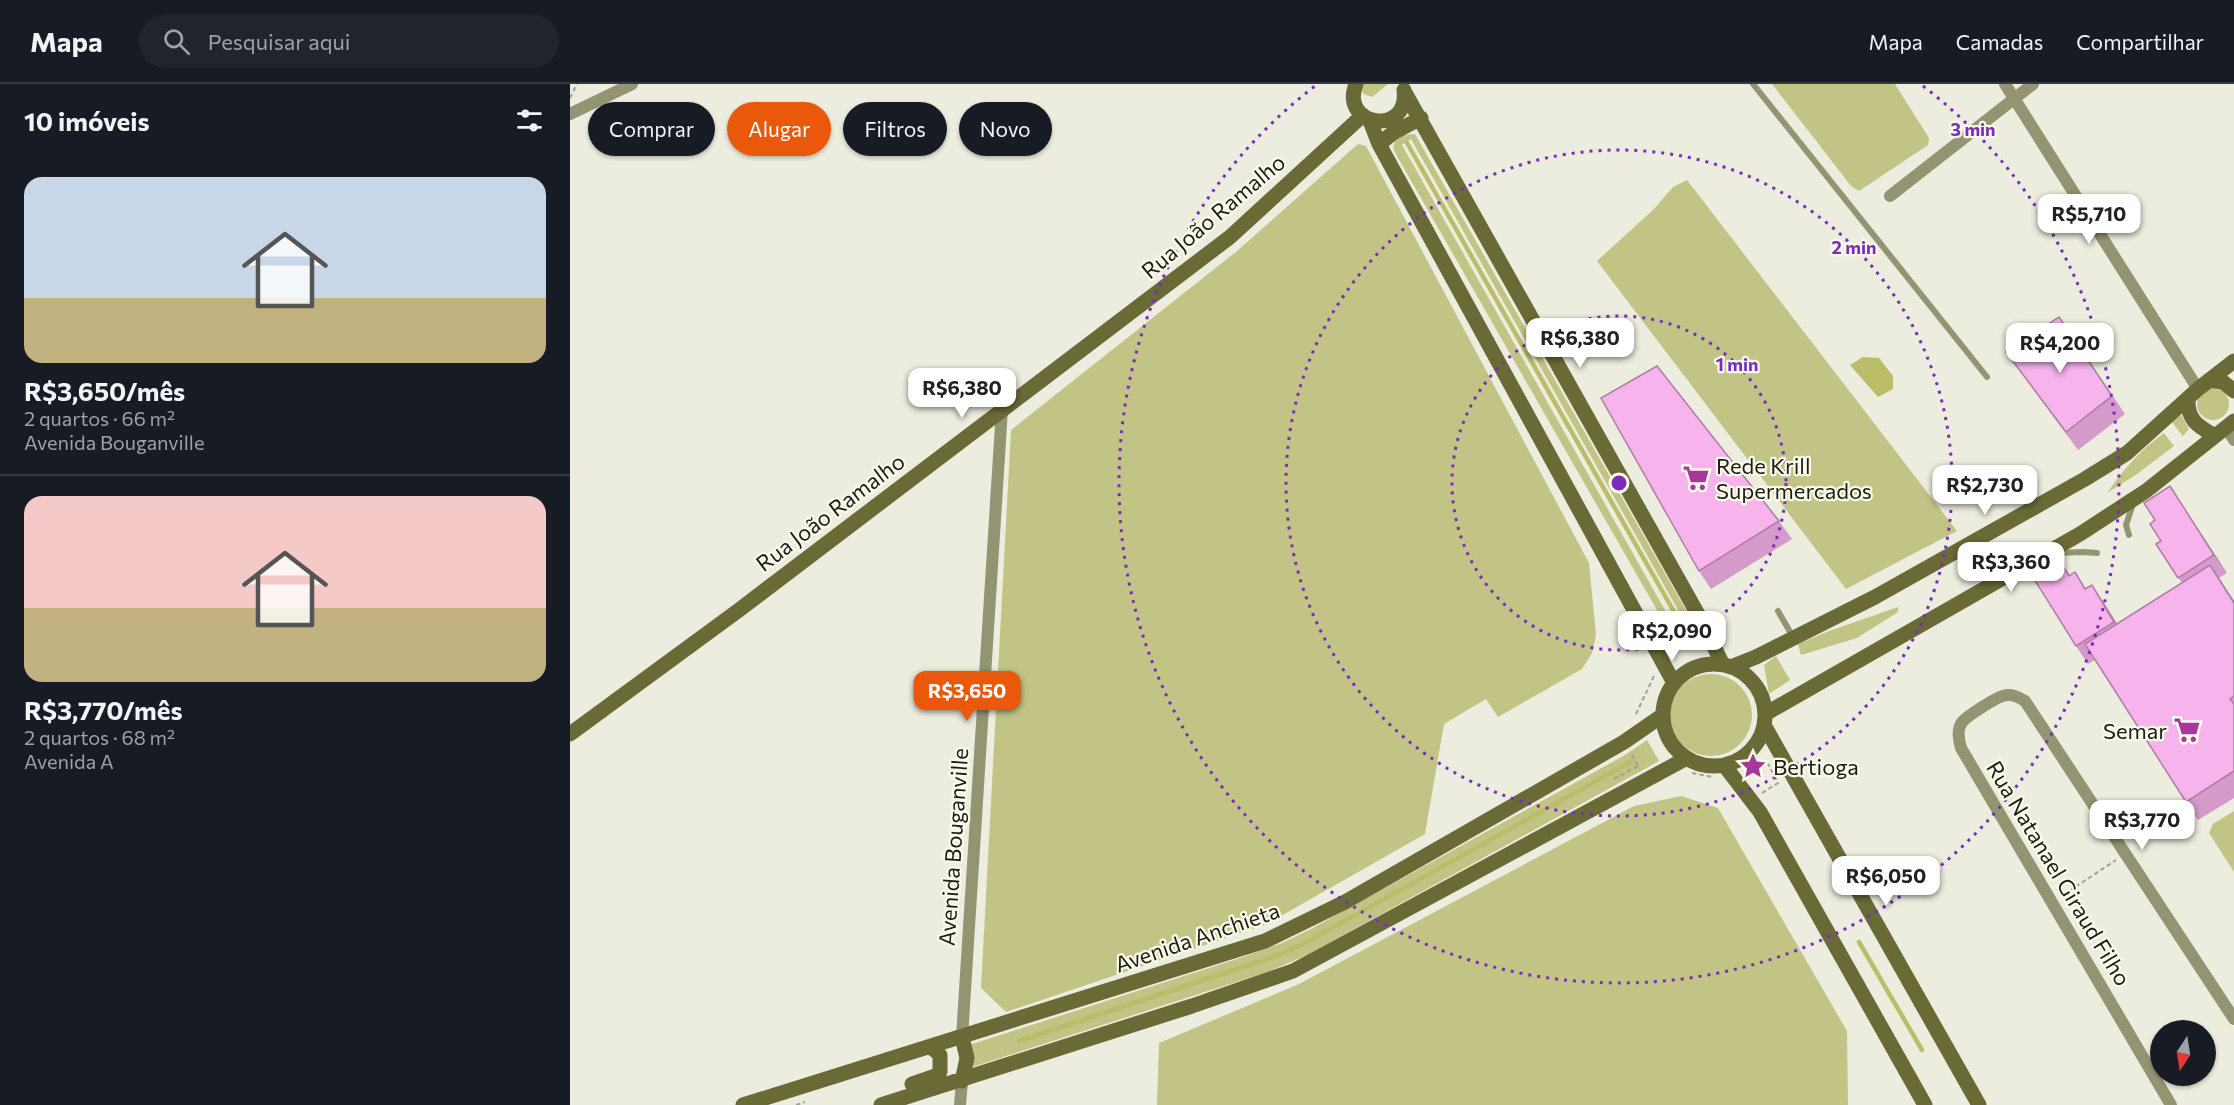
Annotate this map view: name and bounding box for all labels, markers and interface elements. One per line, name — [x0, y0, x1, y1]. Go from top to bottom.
search box — [139, 14, 559, 68]
text: Mapa — [30, 24, 103, 58]
icon: search — [160, 25, 193, 58]
text: Pesquisar aqui — [208, 28, 350, 55]
text: Mapa — [1869, 29, 1923, 54]
text: Camadas — [1956, 29, 2043, 54]
text: Compartilhar — [2076, 29, 2204, 54]
chip: Comprar — [588, 102, 715, 156]
chip: Alugar — [727, 102, 831, 156]
chip: Filtros — [843, 102, 947, 156]
chip: Novo — [959, 102, 1052, 156]
icon: filters — [513, 104, 546, 137]
text: 10 imóveis — [24, 105, 150, 136]
text: 3 min — [1950, 118, 1996, 140]
street label: Rua João Ramalho — [1136, 148, 1290, 284]
pin: R$5,710 — [2034, 194, 2144, 245]
text: R$5,710 — [2052, 201, 2126, 225]
icon: home — [231, 216, 339, 324]
text: 2 min — [1832, 236, 1876, 258]
pin: R$6,380 — [1525, 318, 1635, 369]
pin: R$4,200 — [2005, 323, 2115, 374]
text: R$6,380 — [1540, 325, 1620, 349]
text: R$4,200 — [2020, 330, 2100, 354]
text: 1 min — [1716, 353, 1758, 375]
pin: R$6,380 — [907, 368, 1017, 419]
text: R$3,650/mês — [24, 375, 185, 406]
text: R$6,380 — [922, 375, 1002, 399]
text: 2 quartos · 66 m² — [24, 406, 175, 430]
text: Avenida Bouganville — [24, 430, 204, 454]
street label: Rua João Ramalho — [750, 447, 910, 577]
place label: Rede Krill Supermercados — [1716, 452, 1872, 504]
supermarket icon: Rede Krill Supermercados — [1681, 463, 1711, 493]
pin: R$2,730 — [1930, 465, 2040, 516]
text: R$2,730 — [1946, 472, 2024, 496]
centre of rings — [1609, 473, 1629, 493]
icon: home — [231, 535, 339, 643]
pin: R$3,360 — [1956, 542, 2066, 593]
text: R$3,360 — [1972, 549, 2050, 573]
pin: R$2,090 — [1617, 611, 1727, 662]
text: R$2,090 — [1632, 618, 1712, 642]
pin: R$3,650 — [912, 671, 1022, 722]
text: R$3,650 — [928, 678, 1006, 702]
text: R$3,770/mês — [24, 694, 183, 725]
supermarket icon: Semar — [2172, 715, 2202, 745]
place label: Semar — [2103, 717, 2167, 744]
text: 2 quartos · 68 m² — [24, 725, 175, 749]
street label: Avenida Bouganville — [933, 747, 973, 947]
text: Avenida A — [24, 749, 114, 773]
place icon: Bertioga — [1738, 751, 1768, 781]
place label: Bertioga — [1773, 753, 1859, 780]
street label: Rua Natanael Giraud Filho — [1981, 756, 2137, 990]
pin: R$3,770 — [2087, 800, 2197, 851]
text: R$3,770 — [2104, 807, 2180, 831]
pin: R$6,050 — [1831, 856, 1941, 907]
text: R$6,050 — [1846, 863, 1926, 887]
street label: Avenida Anchieta — [1111, 896, 1283, 978]
north arrow — [2150, 1020, 2216, 1086]
map controls — [2150, 1020, 2216, 1086]

